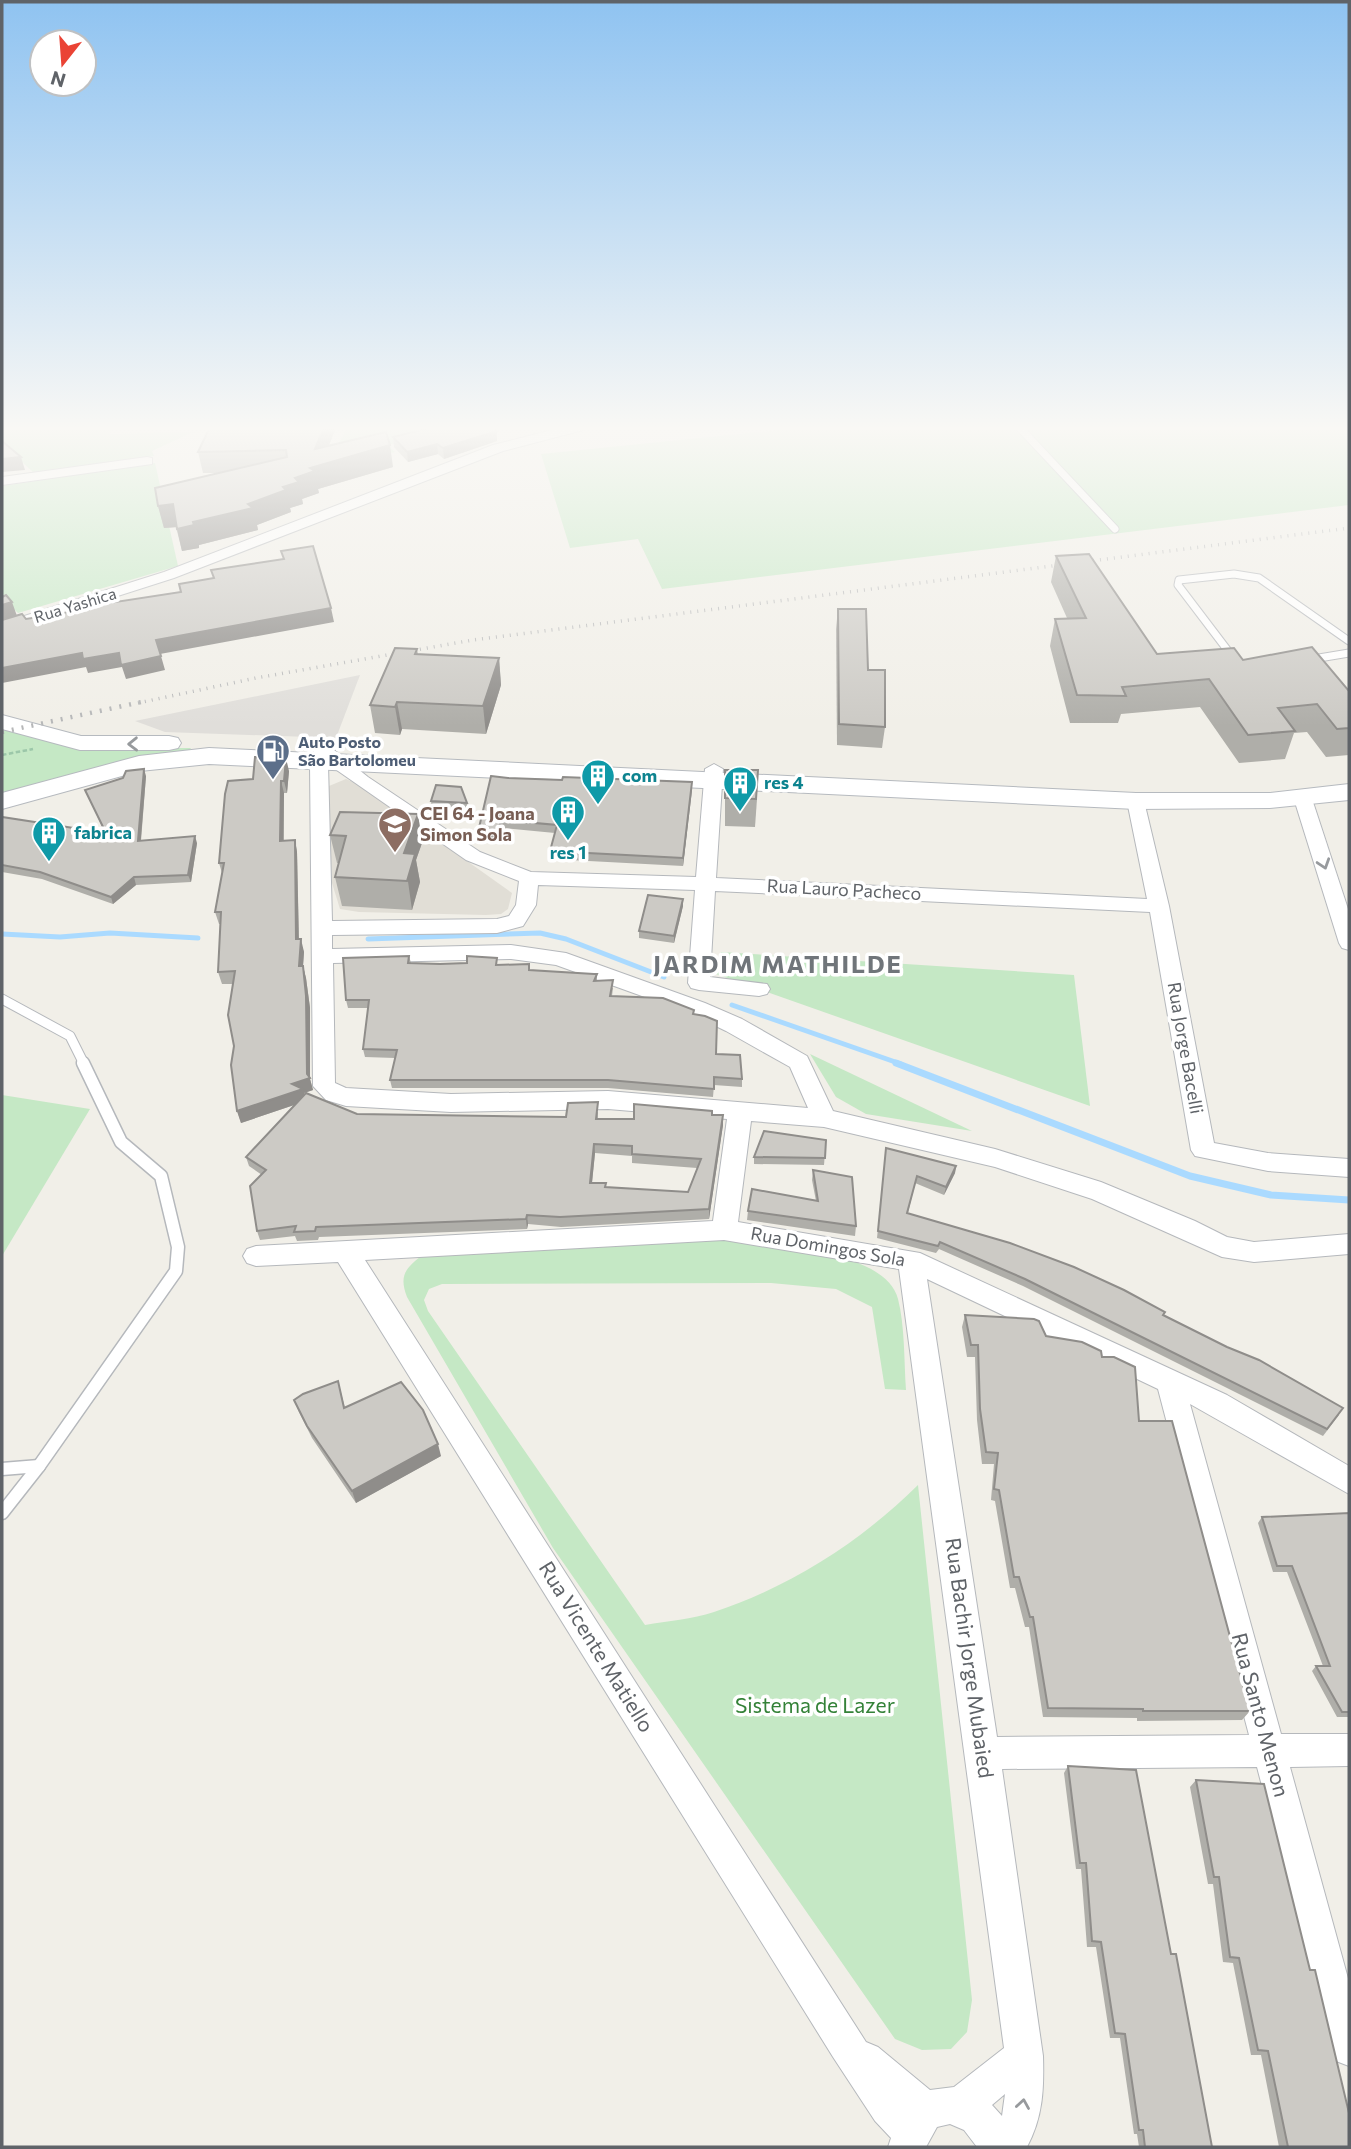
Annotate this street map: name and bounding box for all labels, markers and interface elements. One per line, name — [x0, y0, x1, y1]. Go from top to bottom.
north arrow — [28, 28, 98, 98]
text: N — [48, 67, 68, 93]
street label: Rua Yashica — [31, 583, 118, 626]
fuel station icon: Auto Posto São Bartolomeu — [254, 732, 292, 781]
place label: Auto Posto São Bartolomeu — [298, 732, 416, 769]
one-way arrow — [127, 736, 138, 752]
building icon: com — [579, 757, 617, 806]
place label: com — [622, 764, 657, 786]
building icon: res 4 — [721, 764, 759, 813]
place label: res 4 — [764, 771, 804, 793]
building icon: res 1 — [549, 793, 587, 842]
place label: CEI 64 - Joana Simon Sola — [420, 802, 535, 845]
school or university icon: CEI 64 - Joana Simon Sola — [376, 805, 414, 854]
building icon: fabrica — [30, 814, 68, 863]
place label: fabrica — [74, 821, 132, 843]
place label: res 1 — [550, 841, 586, 863]
one-way arrow — [1316, 857, 1330, 869]
street label: Rua Lauro Pacheco — [766, 874, 922, 904]
district label: JARDIM MATHILDE — [653, 949, 903, 978]
street label: Rua Jorge Bacelli — [1164, 980, 1208, 1116]
street label: Rua Domingos Sola — [749, 1222, 907, 1270]
street label: Rua Bachir Jorge Mubaied — [941, 1536, 1000, 1780]
street label: Rua Vicente Matiello — [535, 1556, 660, 1736]
street label: Rua Santo Menon — [1228, 1630, 1295, 1799]
park label: Sistema de Lazer — [735, 1692, 895, 1717]
one-way arrow — [1015, 2098, 1030, 2110]

